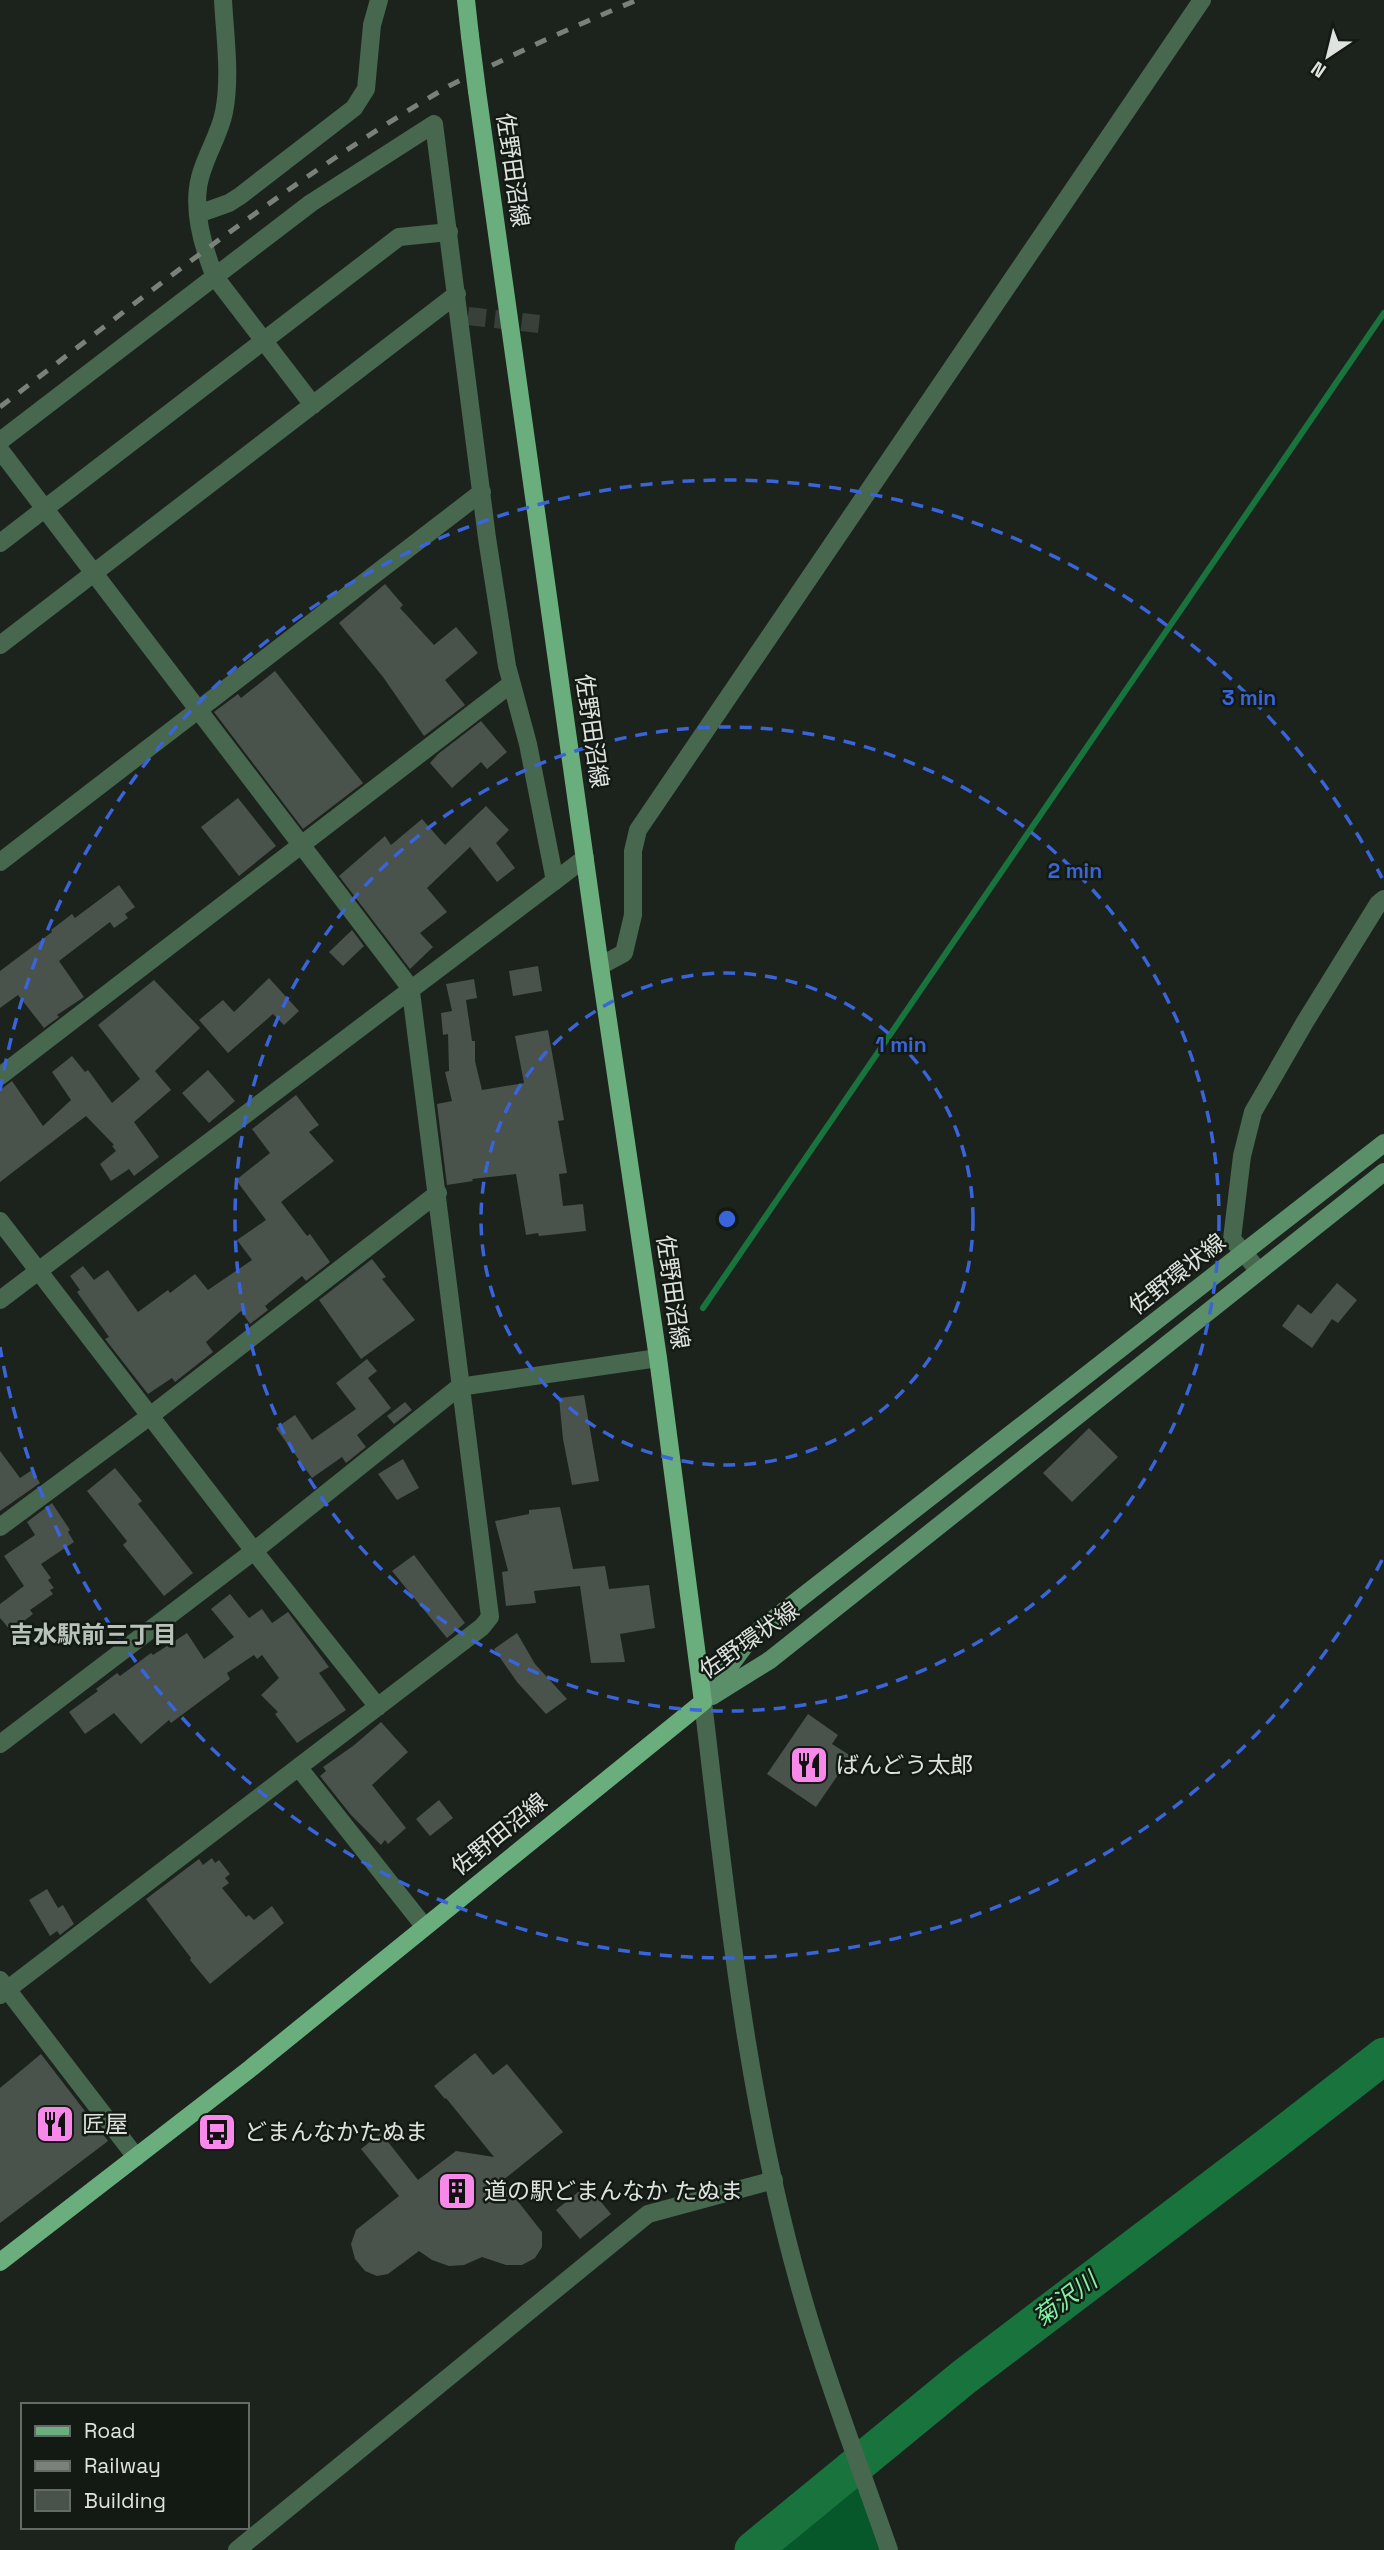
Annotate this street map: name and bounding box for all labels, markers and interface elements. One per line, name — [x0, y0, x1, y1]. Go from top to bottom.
north arrow — [1293, 21, 1363, 91]
text: N — [1306, 56, 1331, 83]
street label: 佐野田沼線 — [490, 111, 536, 229]
street label: 佐野田沼線 — [569, 672, 615, 790]
text: 3 min — [1222, 684, 1276, 711]
text: 2 min — [1048, 857, 1102, 884]
text: 1 min — [875, 1031, 927, 1058]
centre of rings — [715, 1207, 739, 1231]
street label: 佐野環状線 — [1122, 1227, 1232, 1321]
street label: 佐野田沼線 — [650, 1233, 696, 1351]
street label: 佐野環状線 — [693, 1595, 805, 1685]
district label: 吉水駅前三丁目 — [9, 1619, 177, 1650]
restaurant icon: ばんどう太郎 — [788, 1744, 830, 1786]
place label: ばんどう太郎 — [836, 1750, 973, 1780]
street label: 佐野田沼線 — [445, 1786, 553, 1882]
restaurant icon: 匠屋 — [34, 2103, 76, 2145]
place label: 匠屋 — [82, 2109, 128, 2139]
bus stop icon: どまんなかたぬま — [196, 2111, 238, 2153]
place label: どまんなかたぬま — [244, 2117, 428, 2147]
building icon: 道の駅どまんなか たぬま — [436, 2170, 478, 2212]
place label: 道の駅どまんなか たぬま — [484, 2176, 743, 2206]
water label: 菊沢川 — [1027, 2263, 1105, 2333]
legend — [21, 2403, 248, 2529]
text: Road — [84, 2417, 136, 2444]
text: Railway — [84, 2452, 161, 2479]
text: Building — [84, 2487, 166, 2514]

